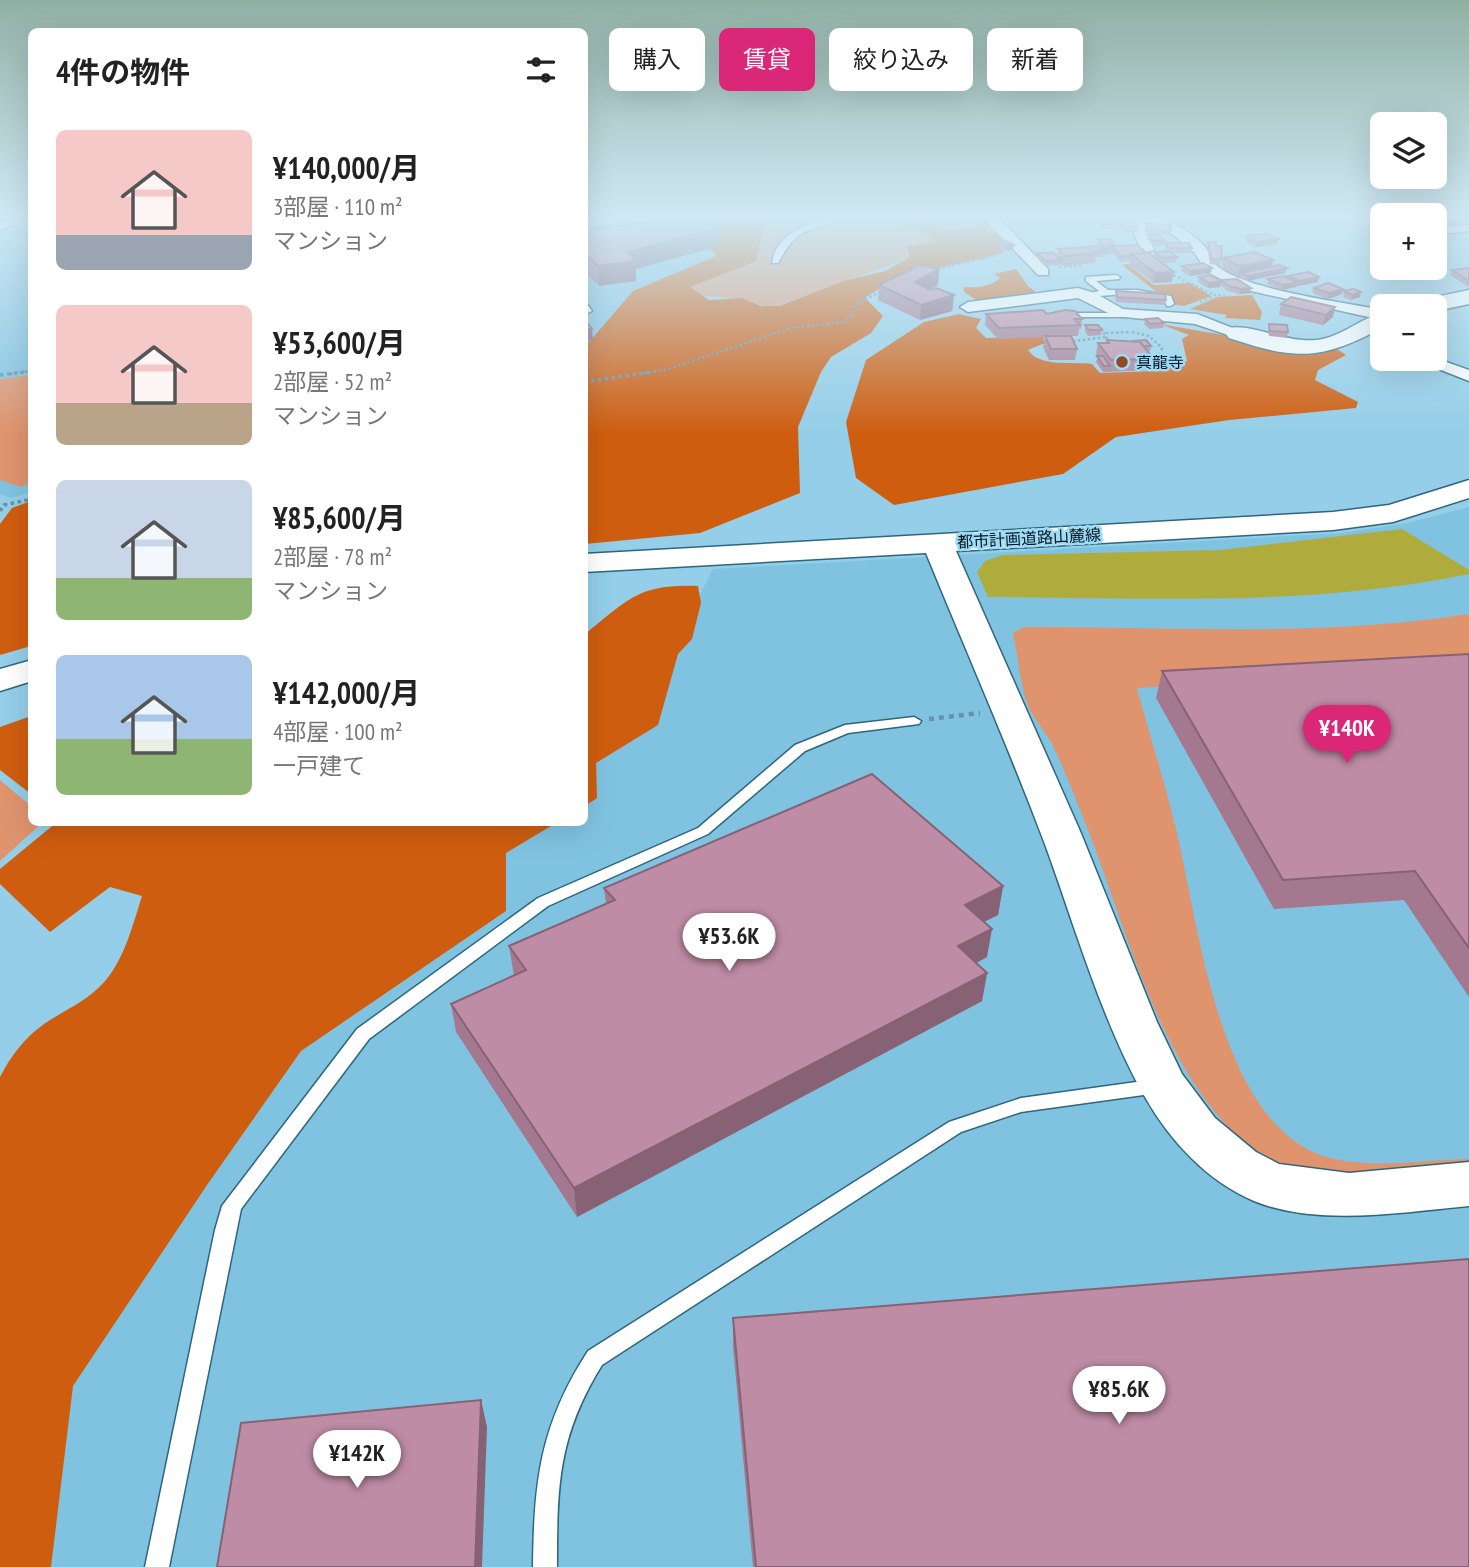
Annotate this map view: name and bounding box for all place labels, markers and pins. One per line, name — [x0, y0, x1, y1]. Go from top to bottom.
place label: 真龍寺 — [1136, 352, 1184, 372]
marker: 真龍寺 — [1114, 354, 1130, 370]
pin: ¥140K — [1298, 706, 1396, 765]
pin: ¥53.6K — [672, 914, 786, 973]
pin: ¥85.6K — [1062, 1366, 1176, 1426]
pin: ¥142K — [308, 1430, 406, 1490]

